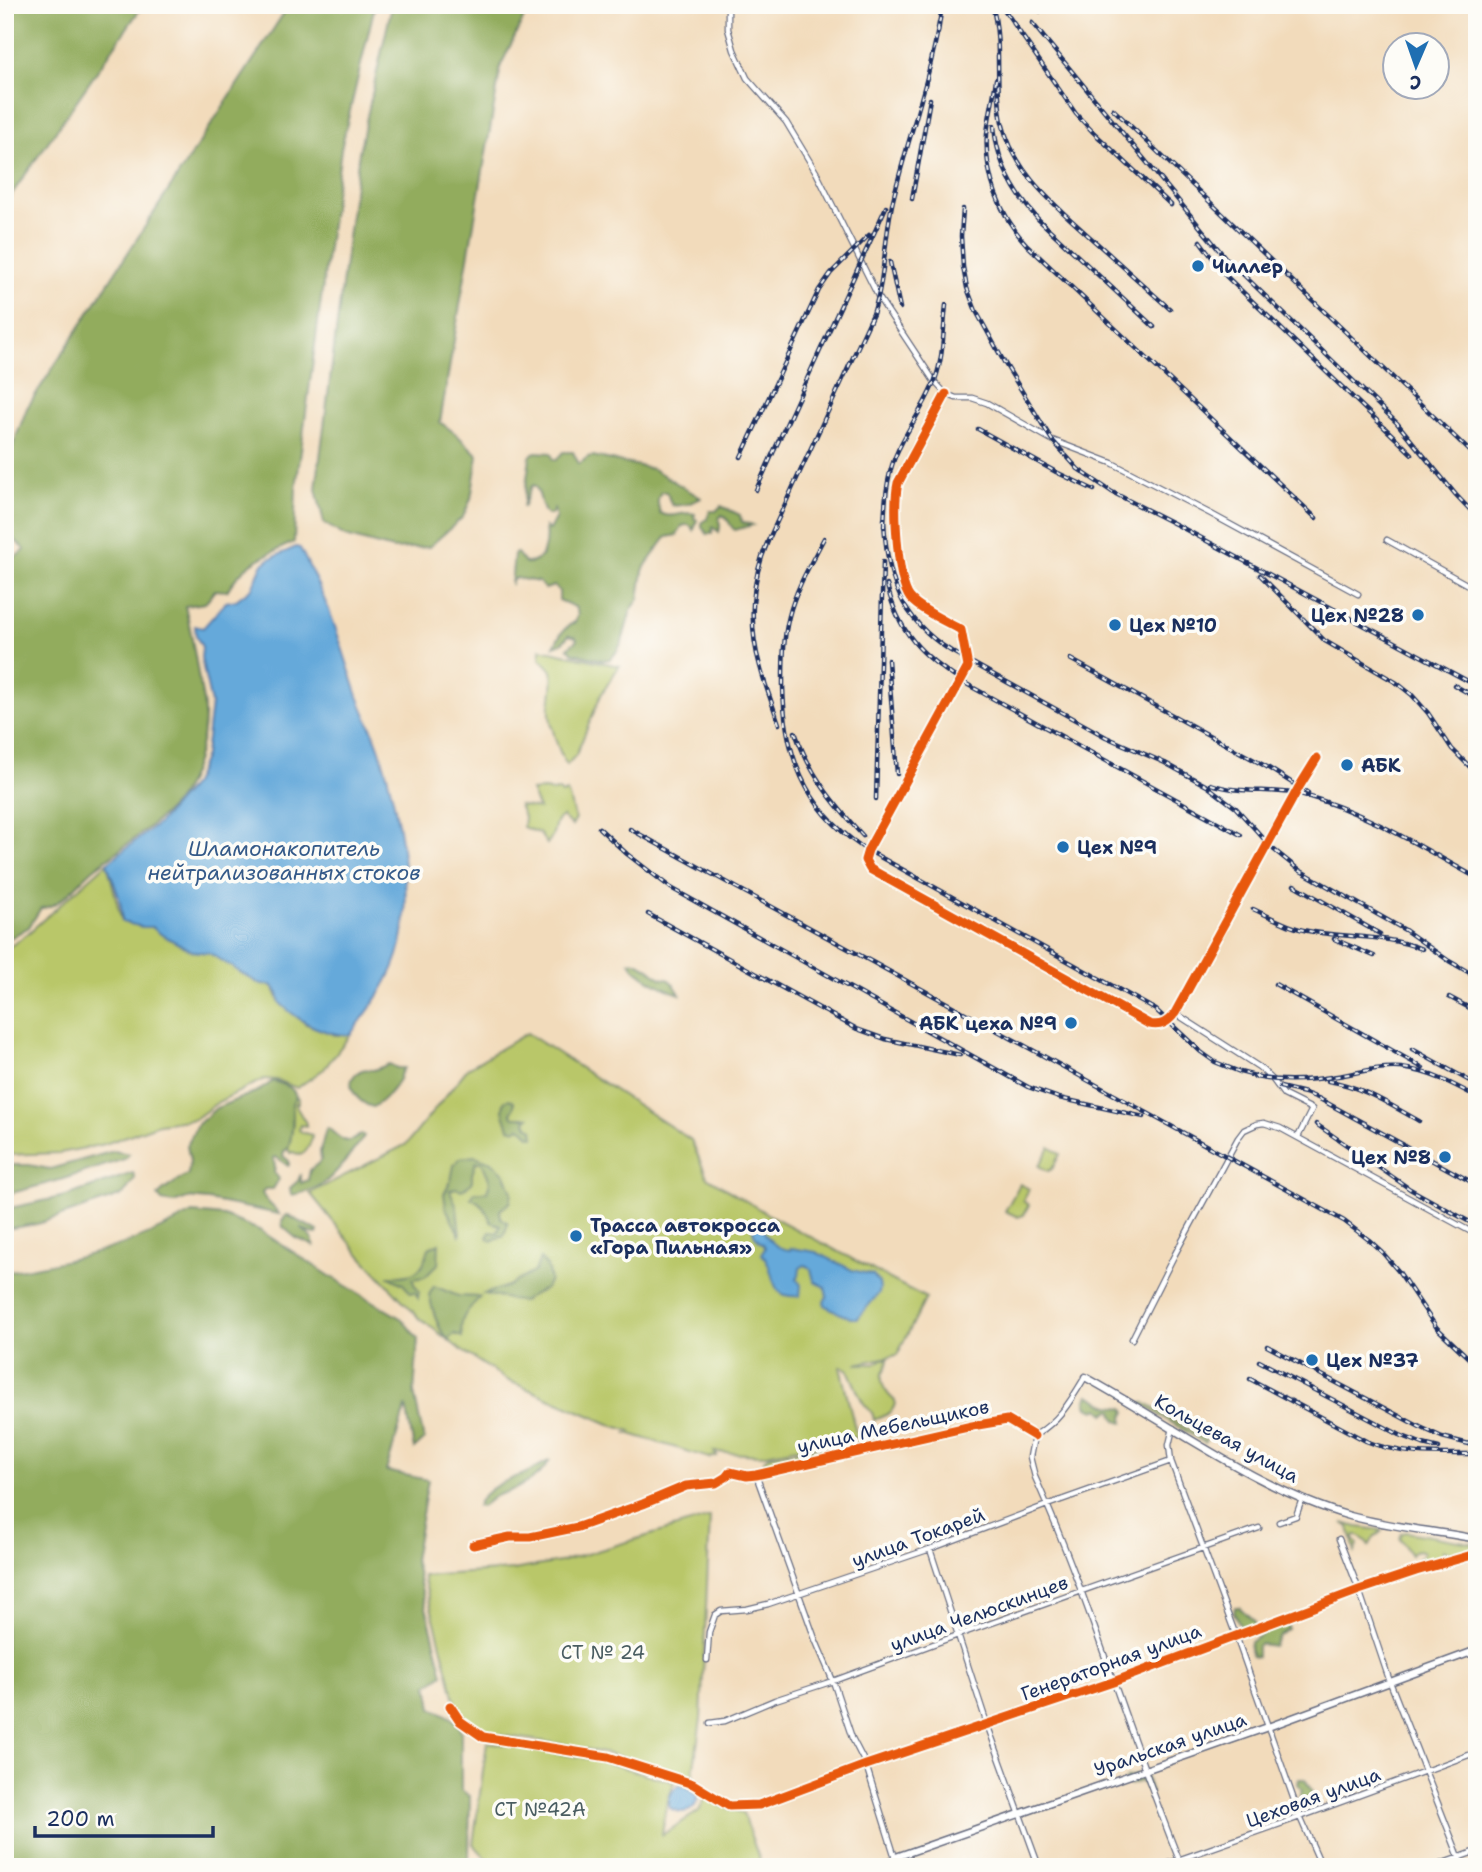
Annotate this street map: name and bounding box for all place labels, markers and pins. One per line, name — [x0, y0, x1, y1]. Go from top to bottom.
place label: Чиллер — [1212, 254, 1283, 279]
marker: Чиллер — [1190, 258, 1206, 274]
place label: Цех №28 — [1311, 603, 1404, 628]
marker: Цех №28 — [1410, 607, 1426, 623]
place label: Цех №10 — [1129, 613, 1217, 638]
marker: Цех №10 — [1107, 617, 1123, 633]
place label: АБК — [1361, 753, 1401, 778]
marker: АБК — [1339, 757, 1355, 773]
place label: Цех №9 — [1077, 835, 1157, 860]
marker: Цех №9 — [1055, 839, 1071, 855]
place label: АБК цеха №9 — [919, 1011, 1057, 1036]
marker: АБК цеха №9 — [1063, 1015, 1079, 1031]
place label: Цех №8 — [1351, 1145, 1431, 1170]
marker: Цех №8 — [1437, 1149, 1453, 1165]
place label: Трасса автокросса «Гора Пильная» — [590, 1213, 780, 1260]
marker: Трасса автокросса «Гора Пильная» — [568, 1228, 584, 1244]
place label: Цех №37 — [1326, 1348, 1419, 1373]
marker: Цех №37 — [1304, 1352, 1320, 1368]

